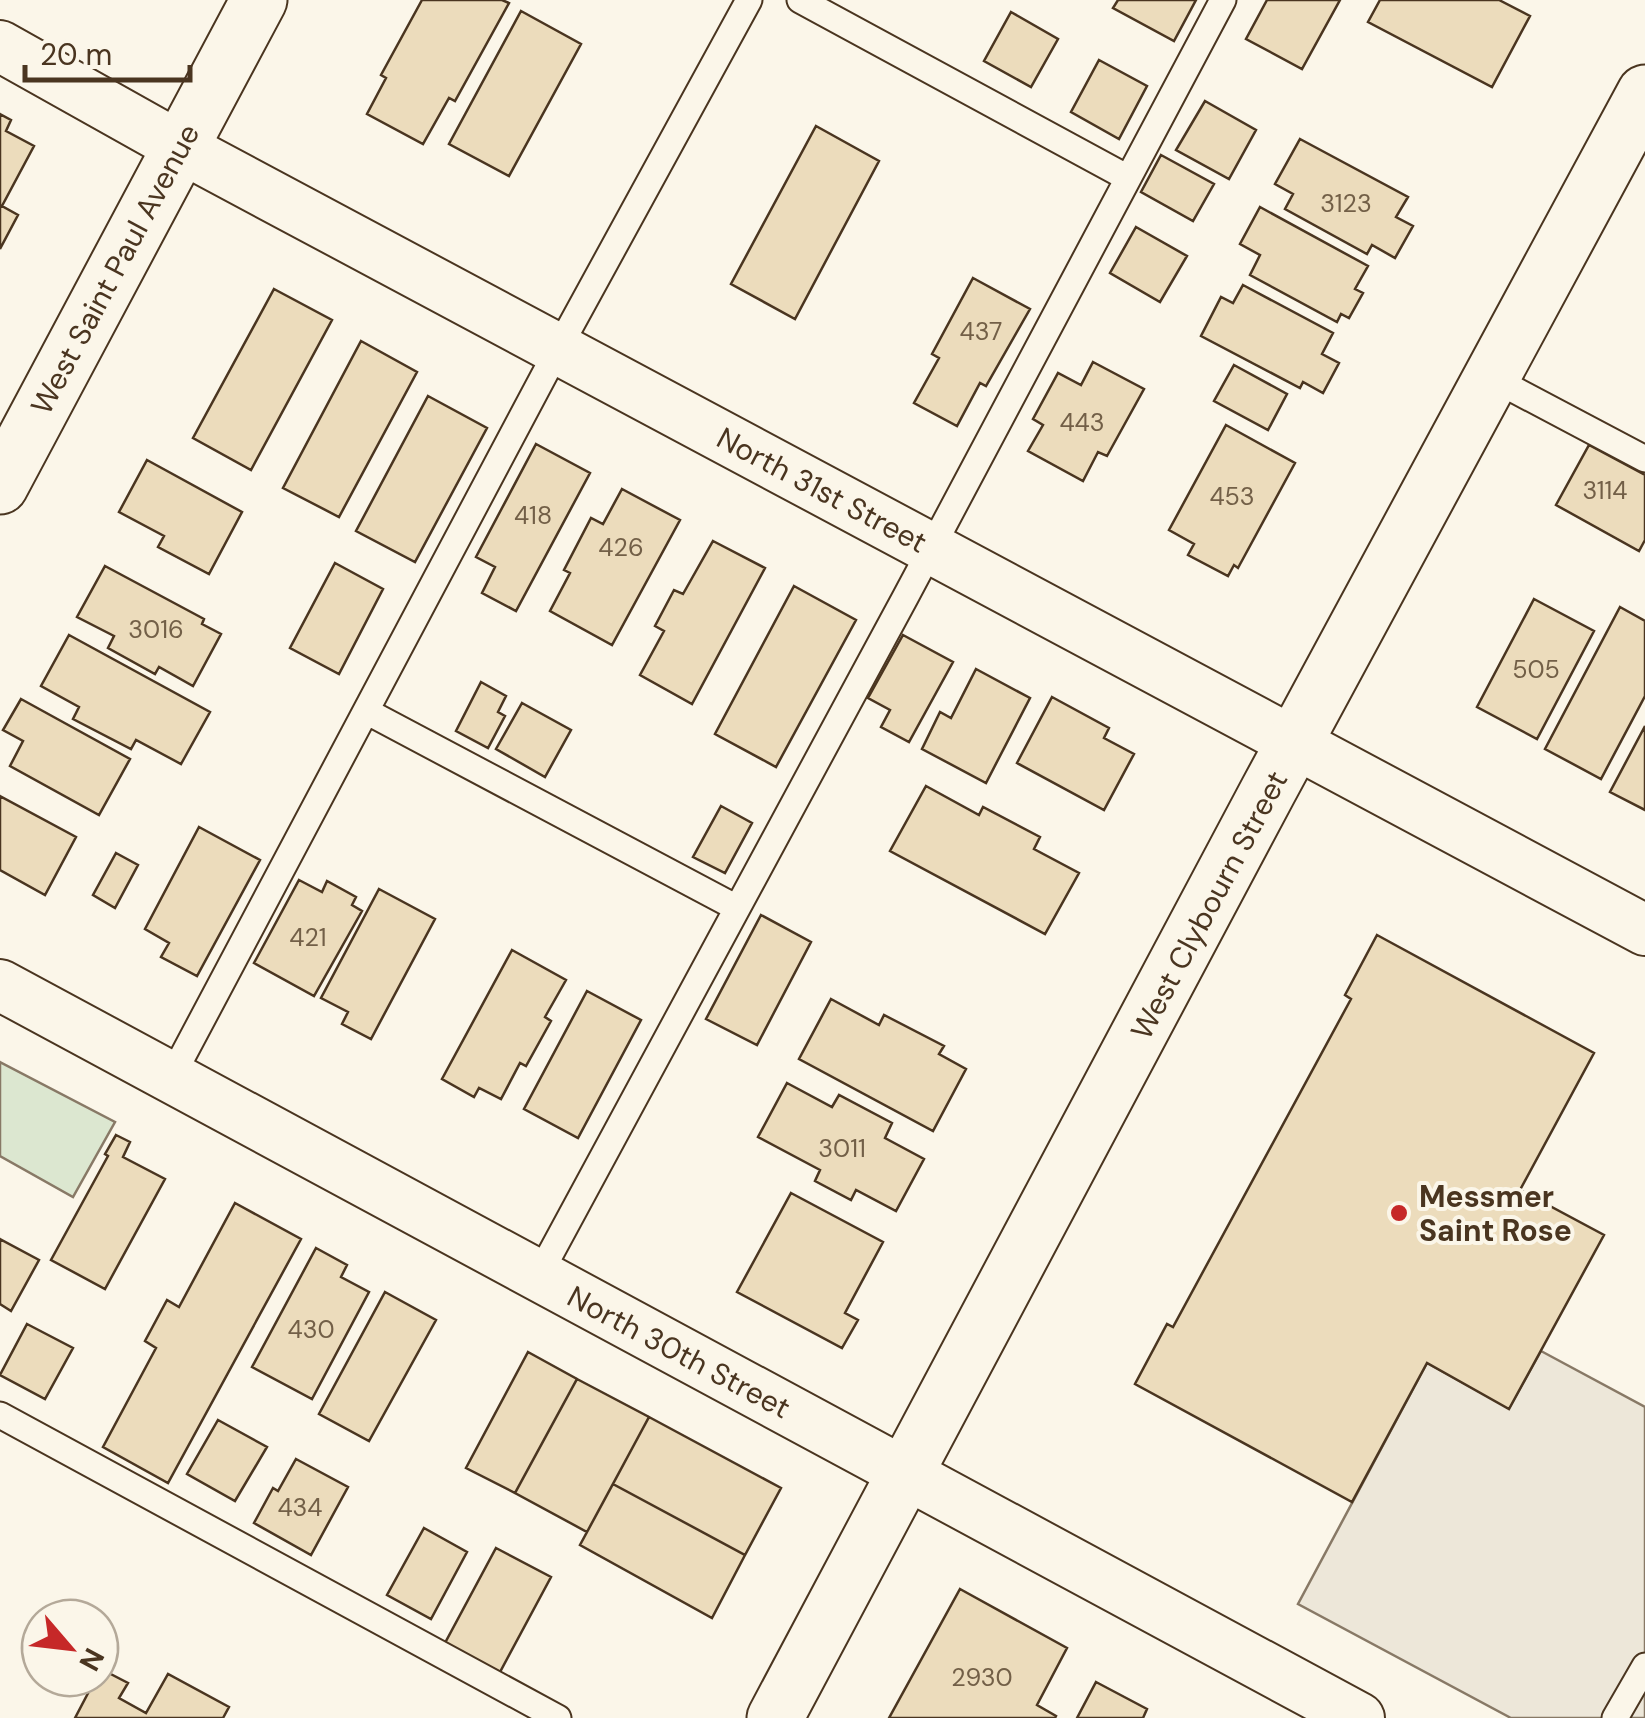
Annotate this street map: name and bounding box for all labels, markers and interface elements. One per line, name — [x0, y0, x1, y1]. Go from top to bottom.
scale bar — [25, 20, 190, 82]
text: 20 m — [40, 35, 112, 74]
street label: West Saint Paul Avenue — [22, 117, 208, 421]
house number: 3123 — [1320, 187, 1372, 220]
house number: 437 — [960, 315, 1002, 348]
house number: 443 — [1059, 406, 1105, 439]
street label: North 31st Street — [710, 418, 934, 562]
house number: 3114 — [1582, 474, 1628, 507]
house number: 453 — [1209, 480, 1255, 513]
house number: 418 — [514, 499, 552, 532]
house number: 426 — [598, 531, 644, 564]
house number: 3016 — [128, 613, 184, 646]
house number: 505 — [1512, 653, 1560, 686]
street label: West Clybourn Street — [1122, 764, 1296, 1046]
house number: 421 — [289, 921, 327, 954]
house number: 3011 — [818, 1132, 866, 1165]
place label: Messmer Saint Rose — [1419, 1177, 1572, 1250]
marker: Messmer Saint Rose — [1388, 1202, 1410, 1224]
street label: North 30th Street — [561, 1277, 797, 1427]
house number: 430 — [287, 1313, 335, 1346]
house number: 434 — [277, 1491, 323, 1524]
north arrow — [20, 1598, 120, 1698]
text: N — [71, 1642, 113, 1677]
house number: 2930 — [951, 1661, 1013, 1694]

